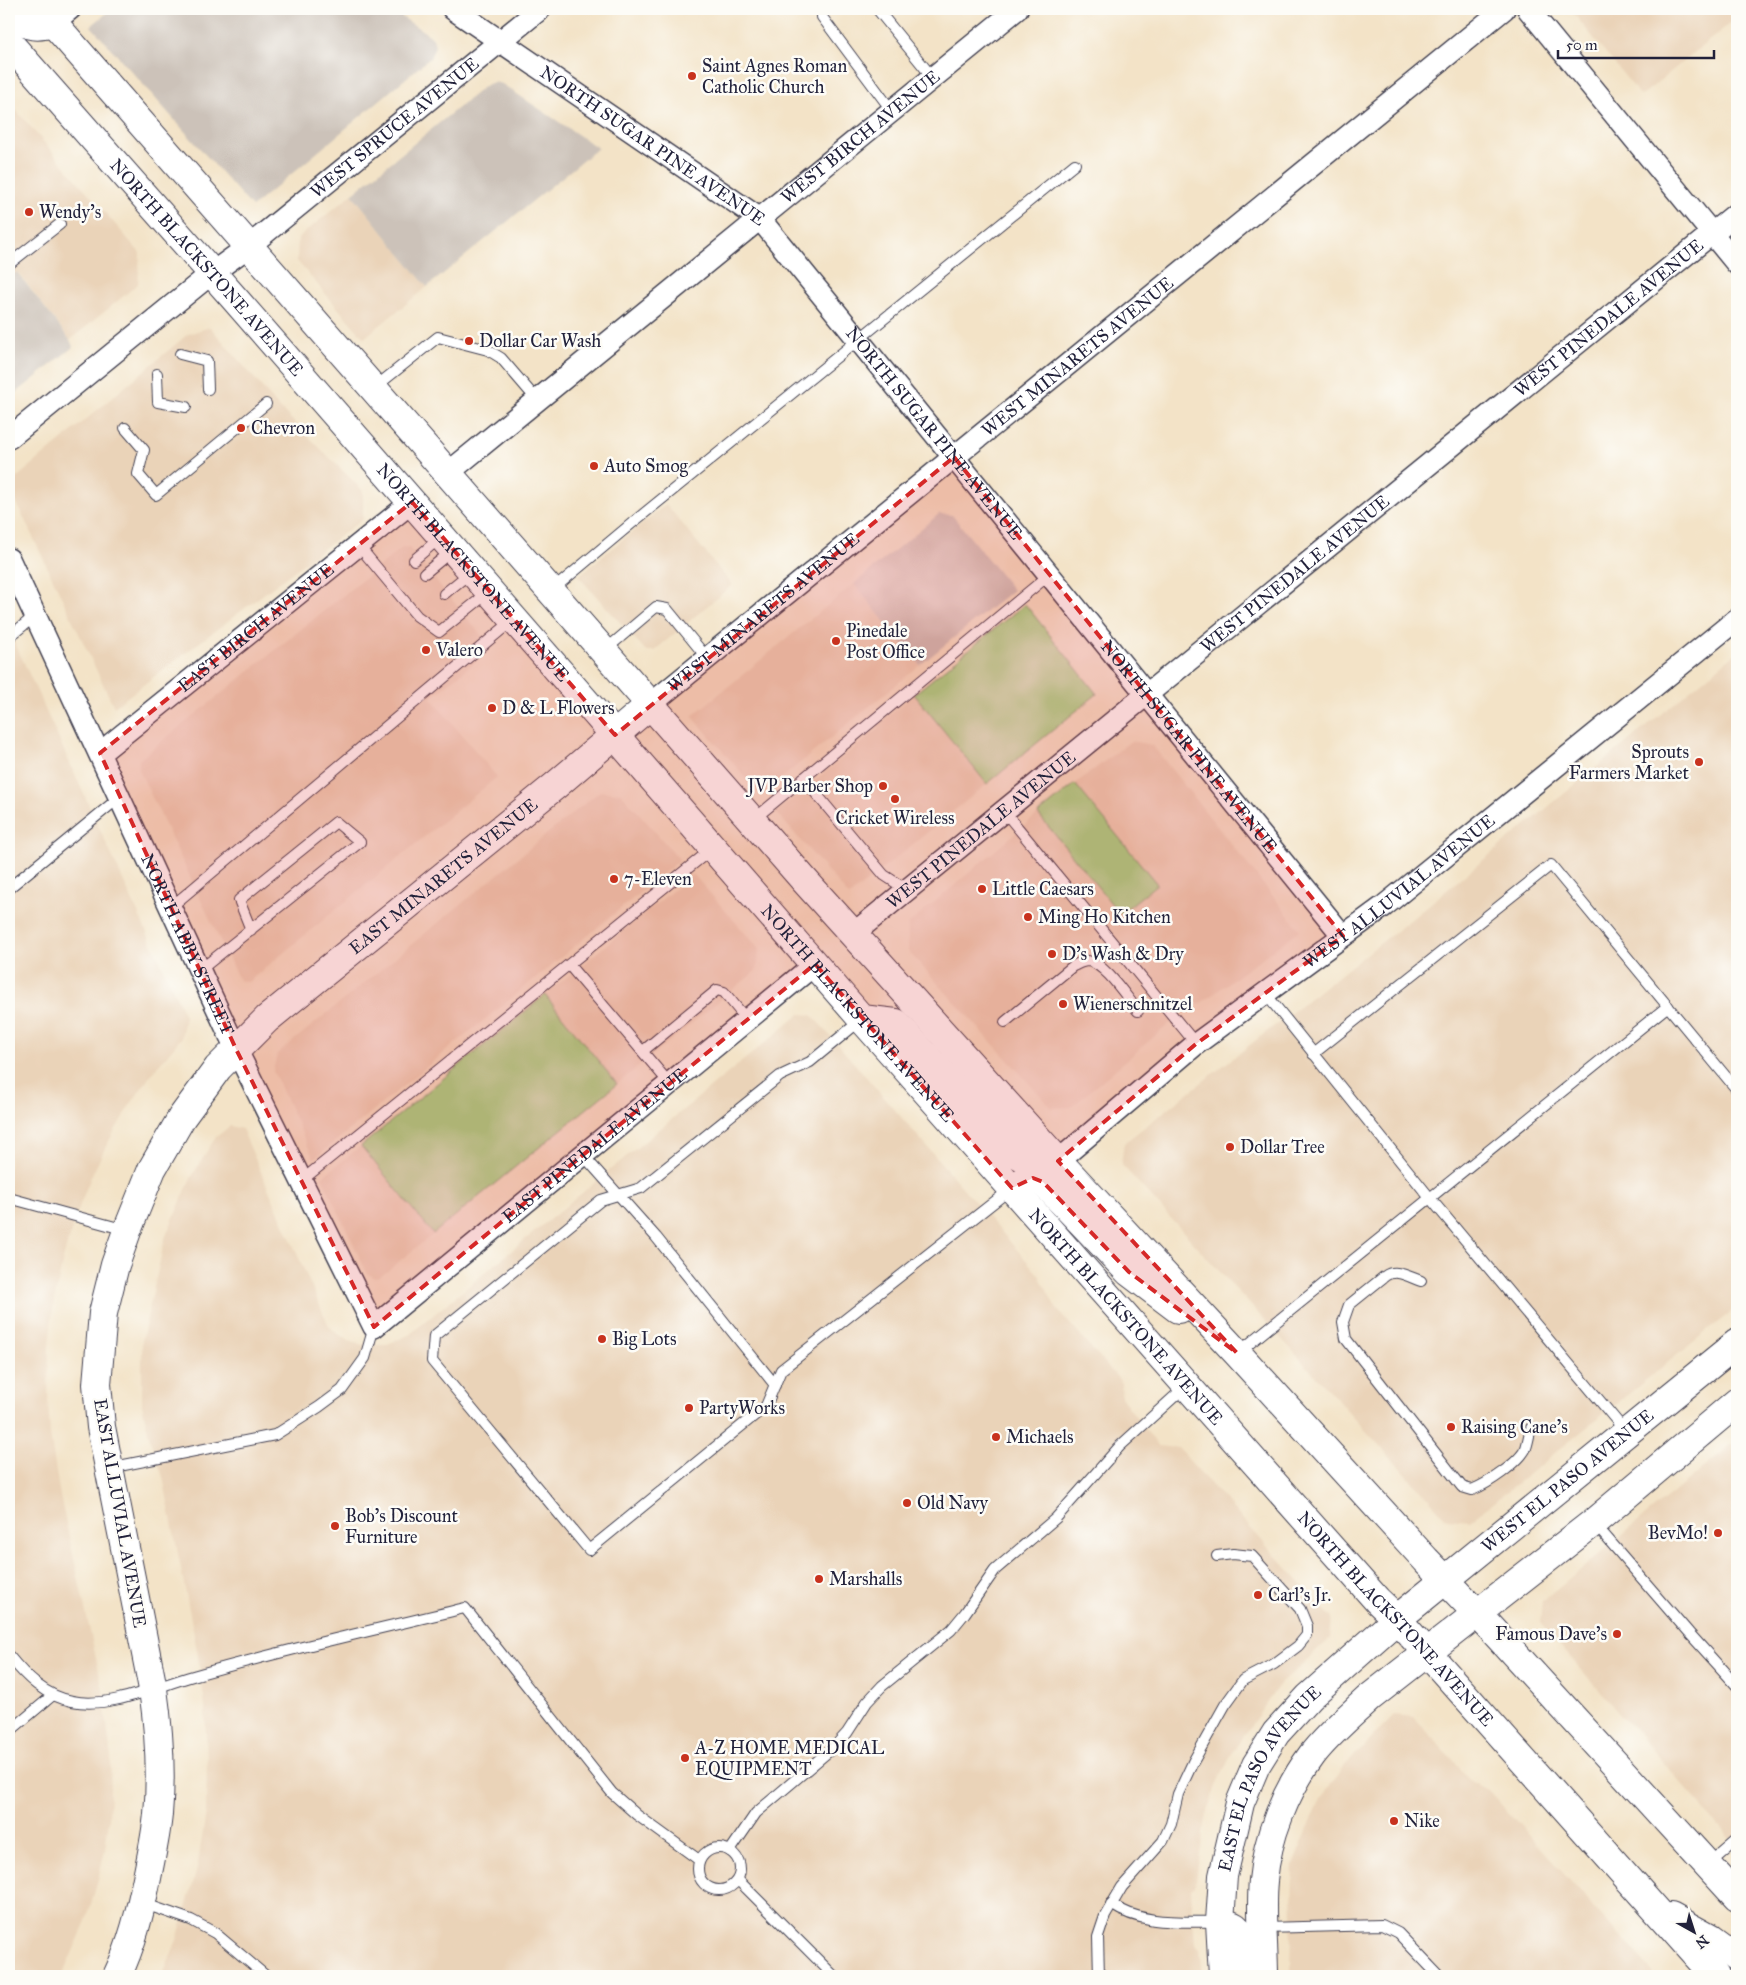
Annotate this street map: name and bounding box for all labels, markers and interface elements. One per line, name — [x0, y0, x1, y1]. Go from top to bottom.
scale bar — [1558, 28, 1715, 60]
text: 50 m — [1566, 36, 1598, 54]
street label: WEST SPRUCE AVENUE — [306, 52, 483, 203]
place label: Saint Agnes Roman Catholic Church — [702, 55, 847, 98]
street label: NORTH SUGAR PINE AVENUE — [536, 61, 770, 230]
street label: WEST BIRCH AVENUE — [776, 65, 944, 208]
marker: Saint Agnes Roman Catholic Church — [686, 70, 698, 82]
street label: NORTH BLACKSTONE AVENUE — [105, 154, 308, 381]
place label: Wendy's — [39, 201, 101, 223]
marker: Wendy's — [23, 206, 35, 218]
street label: WEST PINEDALE AVENUE — [1510, 234, 1708, 401]
street label: WEST MINARETS AVENUE — [977, 272, 1178, 441]
street label: NORTH SUGAR PINE AVENUE — [841, 322, 1027, 544]
place label: Dollar Car Wash — [479, 330, 601, 352]
marker: Dollar Car Wash — [463, 335, 475, 347]
place label: Chevron — [251, 417, 315, 439]
marker: Chevron — [235, 422, 247, 434]
place label: Auto Smog — [603, 455, 689, 478]
street label: NORTH BLACKSTONE AVENUE — [372, 459, 574, 686]
marker: Auto Smog — [588, 460, 600, 472]
street label: WEST PINEDALE AVENUE — [1196, 490, 1394, 657]
street label: WEST MINARETS AVENUE — [663, 528, 864, 697]
street label: EAST BIRCH AVENUE — [173, 558, 338, 697]
place label: Pinedale Post Office — [846, 620, 925, 663]
marker: Pinedale Post Office — [830, 635, 842, 647]
street label: NORTH SUGAR PINE AVENUE — [1096, 636, 1282, 858]
place label: Valero — [435, 639, 483, 661]
marker: Valero — [420, 644, 432, 656]
place label: D & L Flowers — [502, 697, 615, 719]
marker: D & L Flowers — [486, 702, 498, 714]
place label: Sprouts Farmers Market — [1569, 741, 1690, 784]
street label: WEST PINEDALE AVENUE — [882, 746, 1080, 913]
marker: Sprouts Farmers Market — [1693, 756, 1705, 768]
place label: JVP Barber Shop — [745, 775, 873, 798]
marker: JVP Barber Shop — [877, 780, 889, 792]
street label: EAST MINARETS AVENUE — [345, 793, 542, 959]
marker: Cricket Wireless — [889, 793, 901, 805]
place label: Cricket Wireless — [835, 807, 955, 829]
street label: WEST ALLUVIAL AVENUE — [1299, 809, 1499, 973]
street label: NORTH ABBY STREET — [136, 850, 239, 1039]
place label: 7-Eleven — [624, 868, 692, 890]
marker: 7-Eleven — [608, 873, 620, 885]
place label: Little Caesars — [992, 878, 1094, 900]
marker: Little Caesars — [976, 883, 988, 895]
street label: NORTH BLACKSTONE AVENUE — [756, 900, 959, 1127]
place label: Ming Ho Kitchen — [1038, 906, 1171, 929]
marker: Ming Ho Kitchen — [1022, 911, 1034, 923]
place label: D's Wash & Dry — [1062, 943, 1184, 965]
marker: D's Wash & Dry — [1046, 948, 1058, 960]
place label: Wienerschnitzel — [1073, 993, 1192, 1015]
marker: Wienerschnitzel — [1057, 998, 1069, 1010]
street label: EAST PINEDALE AVENUE — [498, 1063, 691, 1228]
place label: Dollar Tree — [1240, 1136, 1325, 1158]
marker: Dollar Tree — [1224, 1141, 1236, 1153]
street label: NORTH BLACKSTONE AVENUE — [1024, 1204, 1228, 1430]
place label: Big Lots — [612, 1328, 677, 1351]
marker: Big Lots — [596, 1333, 608, 1345]
street label: EAST ALLUVIAL AVENUE — [89, 1397, 151, 1629]
place label: PartyWorks — [699, 1397, 785, 1419]
marker: PartyWorks — [683, 1402, 695, 1414]
street label: WEST EL PASO AVENUE — [1477, 1404, 1658, 1557]
place label: Raising Cane's — [1461, 1416, 1568, 1439]
marker: Raising Cane's — [1445, 1421, 1457, 1433]
place label: Michaels — [1006, 1426, 1074, 1448]
marker: Michaels — [990, 1431, 1002, 1443]
place label: Old Navy — [917, 1492, 988, 1514]
marker: Old Navy — [901, 1497, 913, 1509]
place label: Bob's Discount Furniture — [345, 1505, 458, 1548]
street label: NORTH BLACKSTONE AVENUE — [1293, 1507, 1498, 1731]
marker: Bob's Discount Furniture — [329, 1520, 341, 1532]
place label: BevMo! — [1648, 1522, 1708, 1544]
marker: BevMo! — [1712, 1527, 1724, 1539]
place label: Marshalls — [829, 1568, 902, 1590]
marker: Marshalls — [813, 1573, 825, 1585]
place label: Carl's Jr. — [1268, 1584, 1331, 1607]
marker: Carl's Jr. — [1252, 1589, 1264, 1601]
place label: Famous Dave's — [1495, 1623, 1607, 1645]
marker: Famous Dave's — [1611, 1628, 1623, 1640]
street label: EAST EL PASO AVENUE — [1213, 1681, 1326, 1874]
place label: A-Z HOME MEDICAL EQUIPMENT — [694, 1737, 885, 1780]
marker: A-Z HOME MEDICAL EQUIPMENT — [679, 1752, 691, 1764]
place label: Nike — [1404, 1810, 1440, 1832]
marker: Nike — [1388, 1815, 1400, 1827]
north arrow — [1668, 1908, 1718, 1958]
text: N — [1692, 1931, 1712, 1952]

